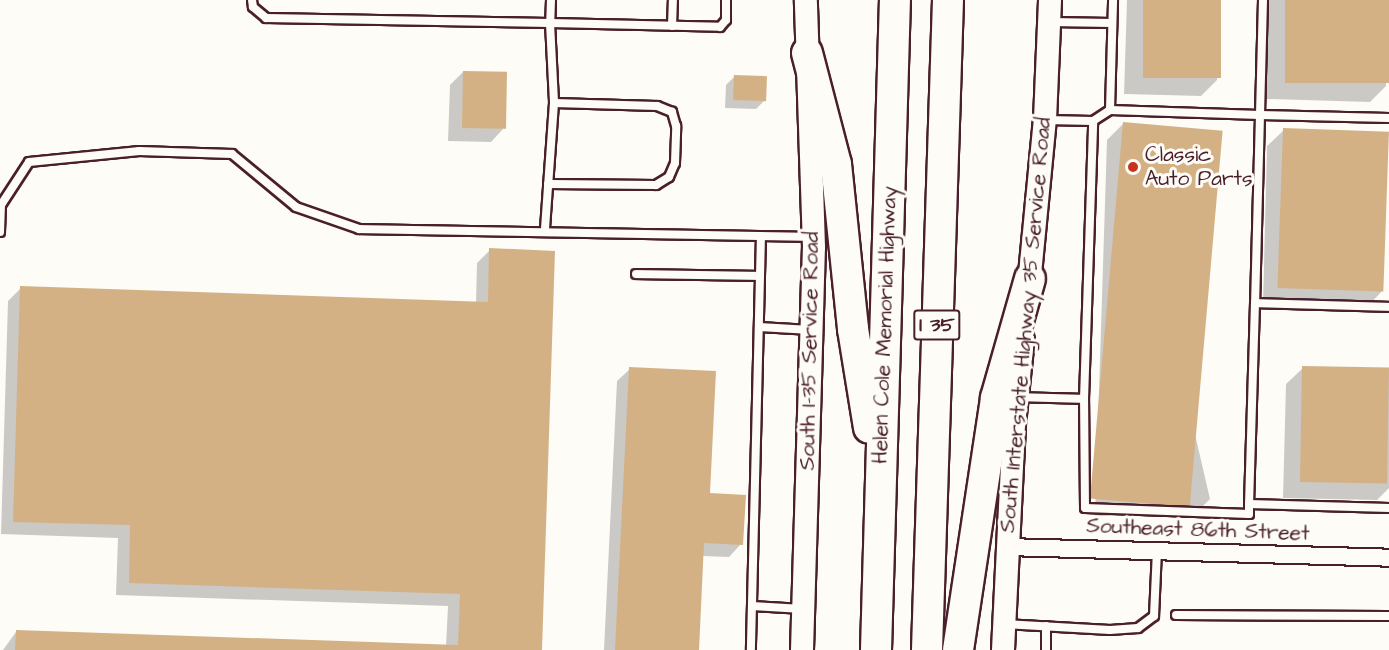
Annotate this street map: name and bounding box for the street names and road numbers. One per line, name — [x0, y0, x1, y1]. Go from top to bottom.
street label: South Interstate Highway 35 Service Road — [995, 116, 1057, 534]
street label: Helen Cole Memorial Highway — [868, 186, 902, 464]
street label: South I-35 Service Road — [795, 231, 825, 471]
road number: I 35 — [913, 308, 961, 342]
street label: Southeast 86th Street — [1086, 514, 1310, 546]

